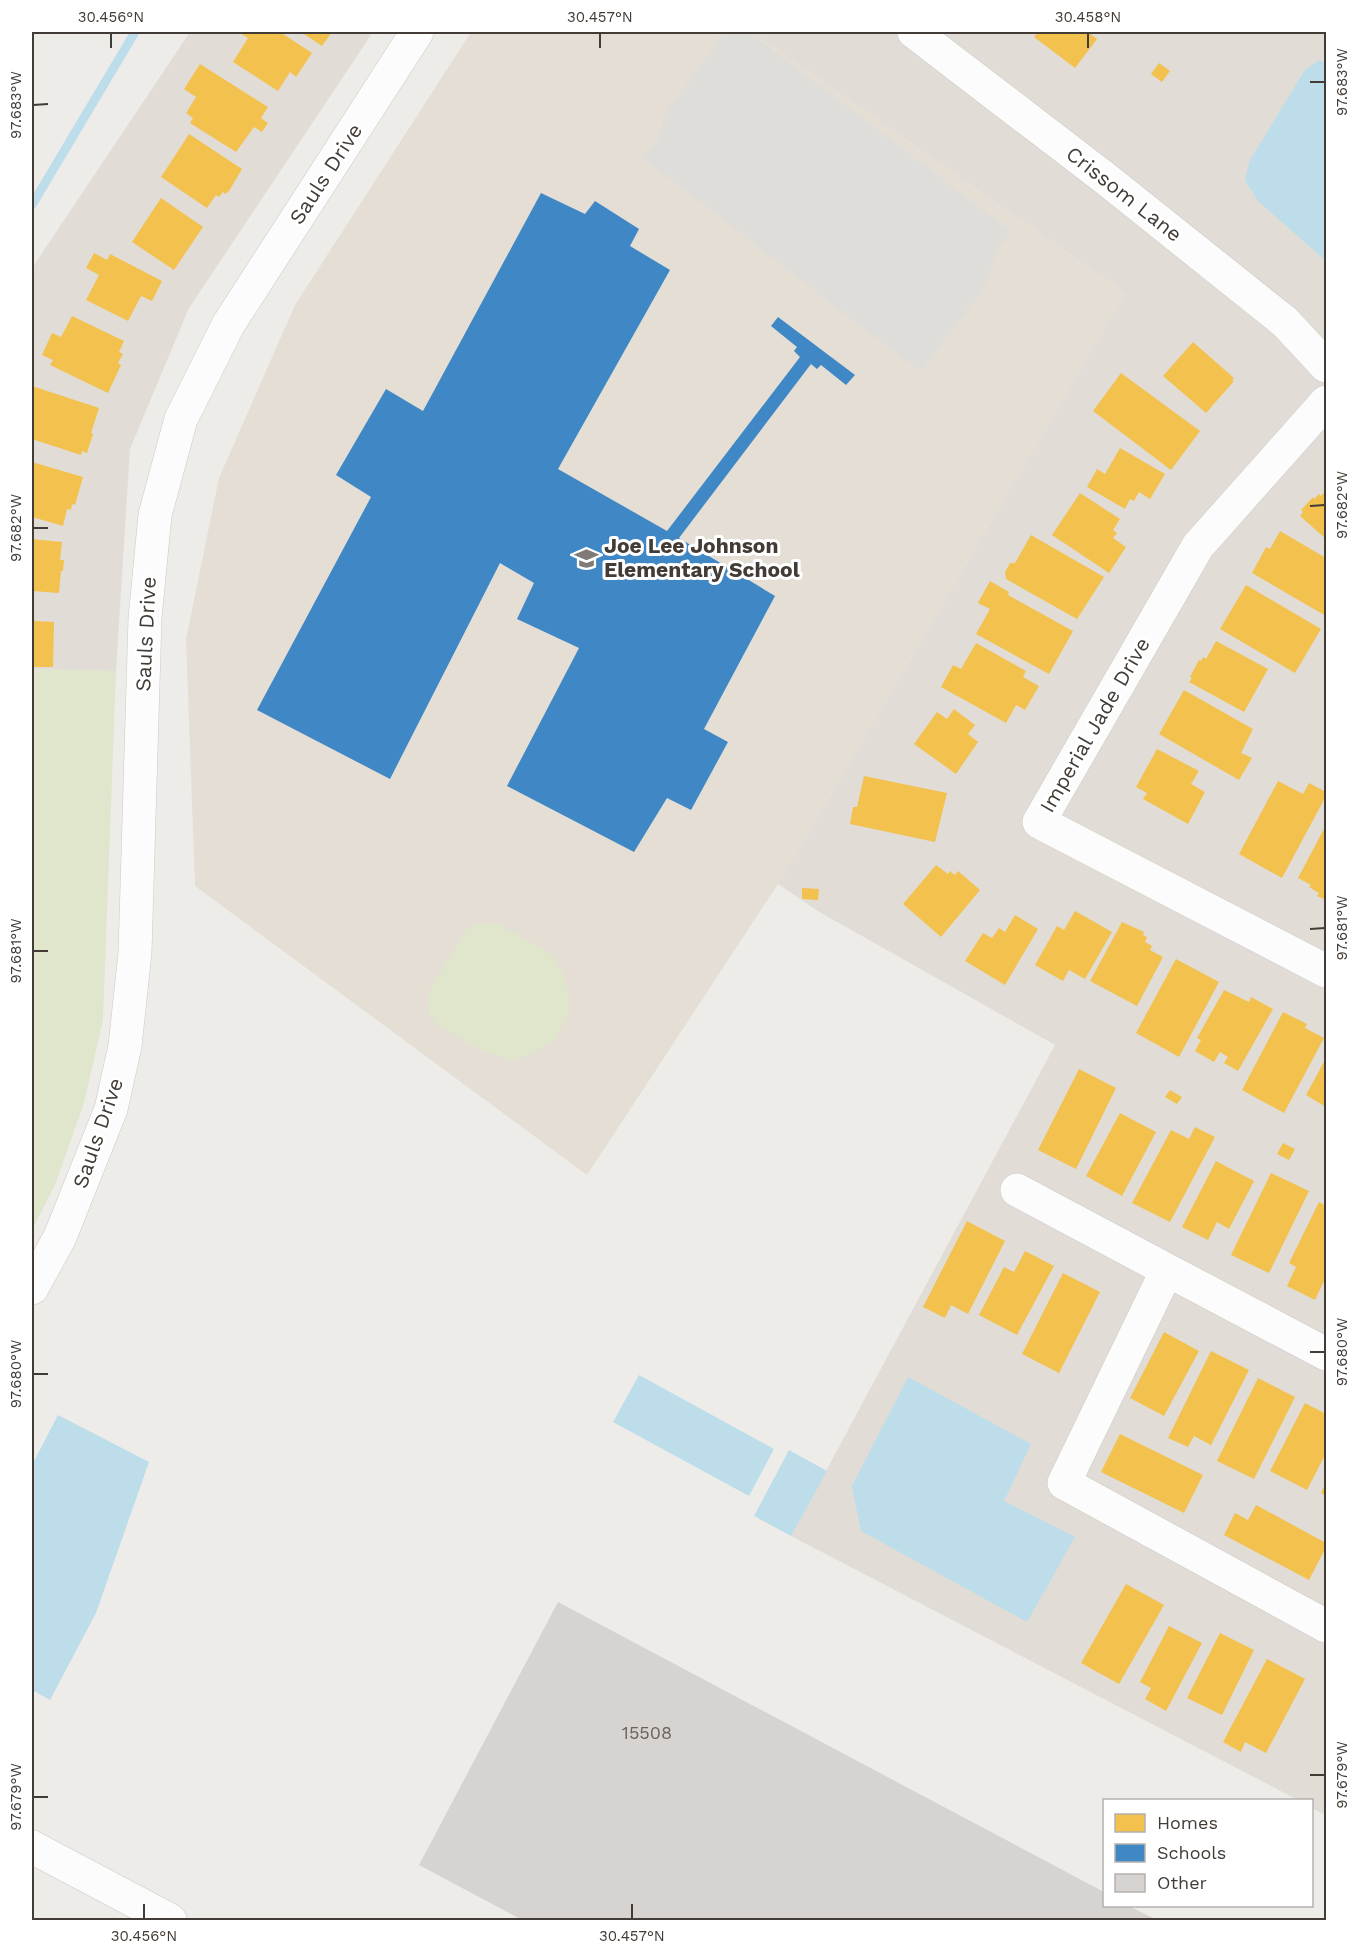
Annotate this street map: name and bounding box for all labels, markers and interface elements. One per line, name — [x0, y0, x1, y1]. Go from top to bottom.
text: 30.456°N — [78, 8, 144, 26]
text: 30.457°N — [567, 8, 633, 26]
text: 30.458°N — [1055, 8, 1121, 26]
text: 97.683°W — [1333, 48, 1351, 116]
text: 97.683°W — [7, 71, 25, 139]
street label: Sauls Drive — [284, 119, 367, 229]
street label: Crissom Lane — [1061, 141, 1187, 247]
text: 97.682°W — [1333, 471, 1351, 539]
text: 97.682°W — [7, 494, 25, 562]
place label: Joe Lee Johnson Elementary School — [604, 533, 800, 582]
school or university icon: Joe Lee Johnson Elementary School — [573, 545, 599, 571]
street label: Sauls Drive — [130, 576, 161, 692]
street label: Imperial Jade Drive — [1034, 633, 1155, 817]
text: 97.681°W — [1333, 895, 1351, 961]
text: 97.681°W — [7, 918, 25, 984]
street label: Sauls Drive — [67, 1074, 128, 1191]
text: 97.680°W — [1333, 1318, 1351, 1386]
text: 97.680°W — [7, 1340, 25, 1408]
house number: 15508 — [622, 1722, 672, 1743]
text: 97.679°W — [1333, 1741, 1351, 1809]
text: 97.679°W — [7, 1763, 25, 1831]
legend — [1103, 1799, 1313, 1907]
text: Homes — [1157, 1812, 1218, 1833]
text: Schools — [1157, 1842, 1226, 1863]
text: Other — [1157, 1872, 1207, 1893]
text: 30.456°N — [111, 1927, 177, 1945]
text: 30.457°N — [599, 1927, 665, 1945]

